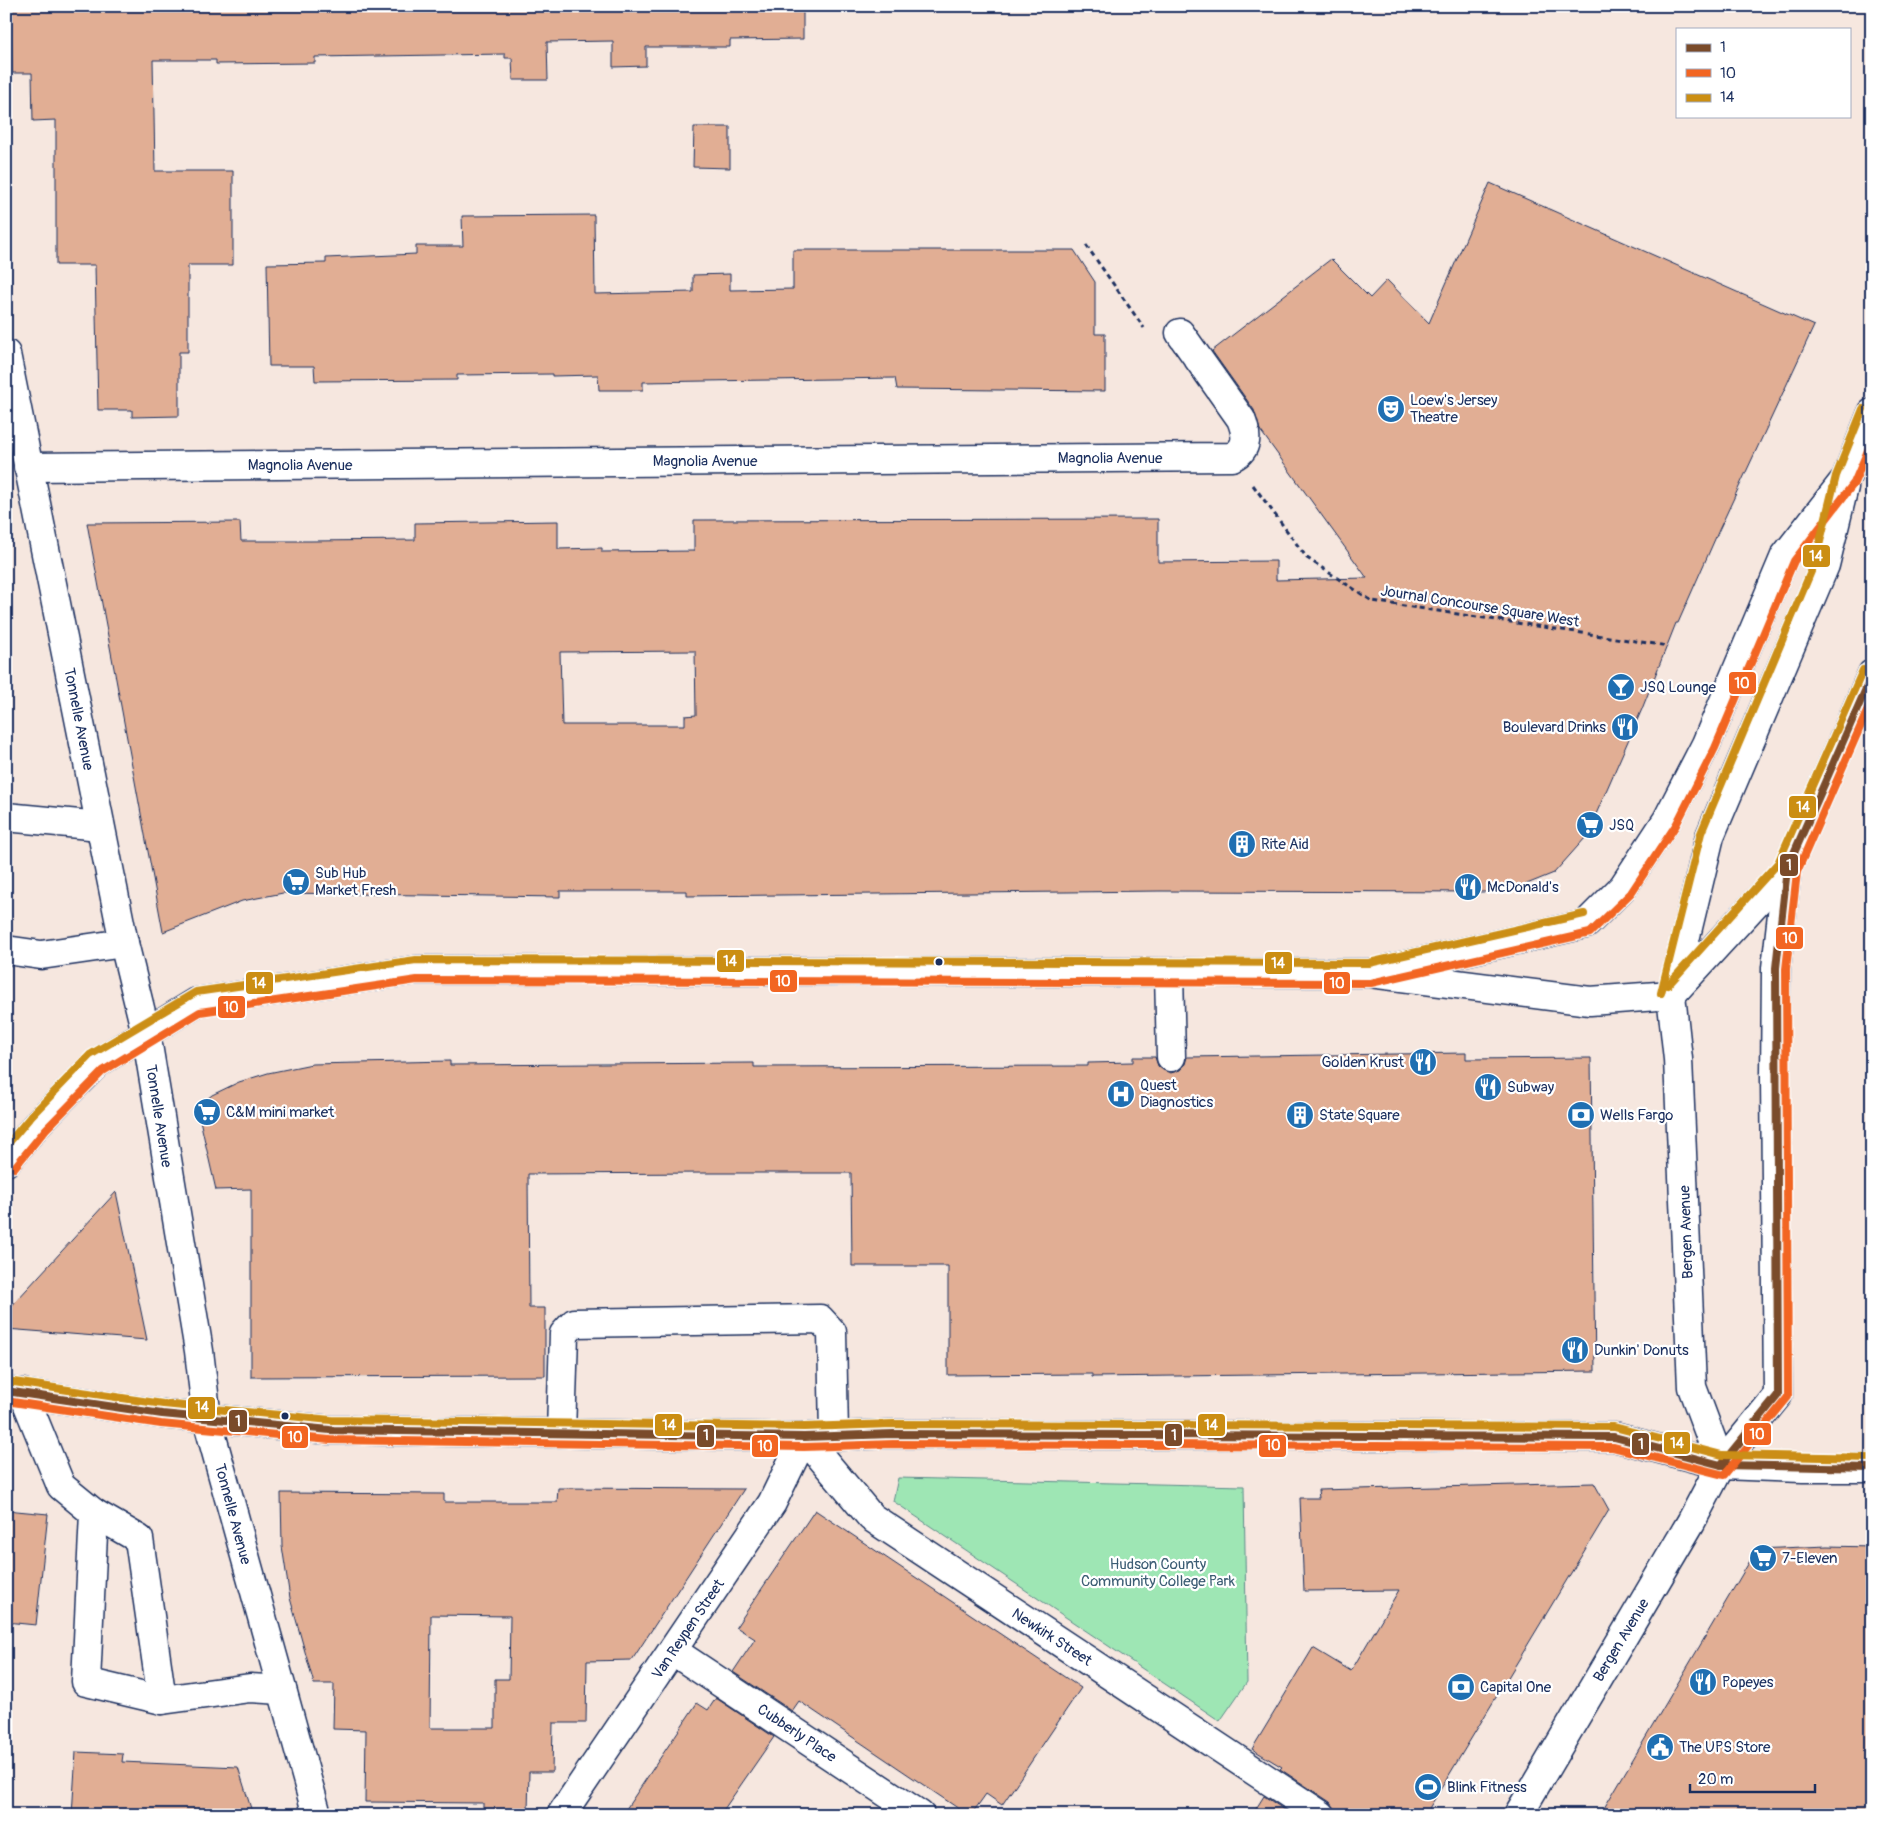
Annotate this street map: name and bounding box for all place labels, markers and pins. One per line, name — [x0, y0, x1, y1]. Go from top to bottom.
place label: Loew's Jersey Theatre — [1410, 391, 1498, 427]
theatre icon: Loew's Jersey Theatre — [1376, 394, 1406, 424]
bar icon: JSQ Lounge — [1606, 672, 1636, 702]
place label: JSQ Lounge — [1640, 678, 1716, 697]
restaurant icon: Boulevard Drinks — [1610, 712, 1640, 742]
place label: Boulevard Drinks — [1503, 718, 1606, 737]
supermarket icon: JSQ — [1575, 810, 1605, 840]
place label: JSQ — [1609, 816, 1634, 835]
building icon: Rite Aid — [1227, 829, 1257, 859]
place label: Rite Aid — [1261, 835, 1309, 854]
place label: Sub Hub Market Fresh — [315, 864, 396, 900]
supermarket icon: Sub Hub Market Fresh — [281, 867, 311, 897]
restaurant icon: McDonald's — [1453, 872, 1483, 902]
place label: McDonald's — [1487, 878, 1559, 897]
unlabelled marker — [934, 957, 944, 967]
restaurant icon: Golden Krust — [1408, 1047, 1438, 1077]
place label: Golden Krust — [1321, 1053, 1405, 1072]
restaurant icon: Subway — [1473, 1072, 1503, 1102]
place label: Quest Diagnostics — [1140, 1076, 1213, 1112]
place label: Subway — [1507, 1078, 1555, 1097]
hospital icon: Quest Diagnostics — [1106, 1079, 1136, 1109]
supermarket icon: C&M mini market — [192, 1097, 222, 1127]
building icon: State Square — [1285, 1100, 1315, 1130]
bank icon: Wells Fargo — [1566, 1100, 1596, 1130]
place label: C&M mini market — [226, 1103, 335, 1122]
place label: State Square — [1319, 1106, 1400, 1125]
place label: Wells Fargo — [1600, 1106, 1673, 1125]
restaurant icon: Dunkin' Donuts — [1560, 1335, 1590, 1365]
place label: Dunkin' Donuts — [1594, 1341, 1689, 1360]
unlabelled marker — [280, 1411, 290, 1421]
supermarket icon: 7-Eleven — [1748, 1543, 1778, 1573]
place label: 7-Eleven — [1782, 1549, 1837, 1568]
restaurant icon: Popeyes — [1688, 1667, 1718, 1697]
bank icon: Capital One — [1446, 1672, 1476, 1702]
place label: Popeyes — [1722, 1673, 1774, 1692]
place label: Capital One — [1480, 1678, 1552, 1697]
public building icon: The UPS Store — [1645, 1732, 1675, 1762]
place label: The UPS Store — [1679, 1738, 1771, 1757]
sports icon: Blink Fitness — [1413, 1772, 1443, 1802]
place label: Blink Fitness — [1447, 1778, 1527, 1797]

